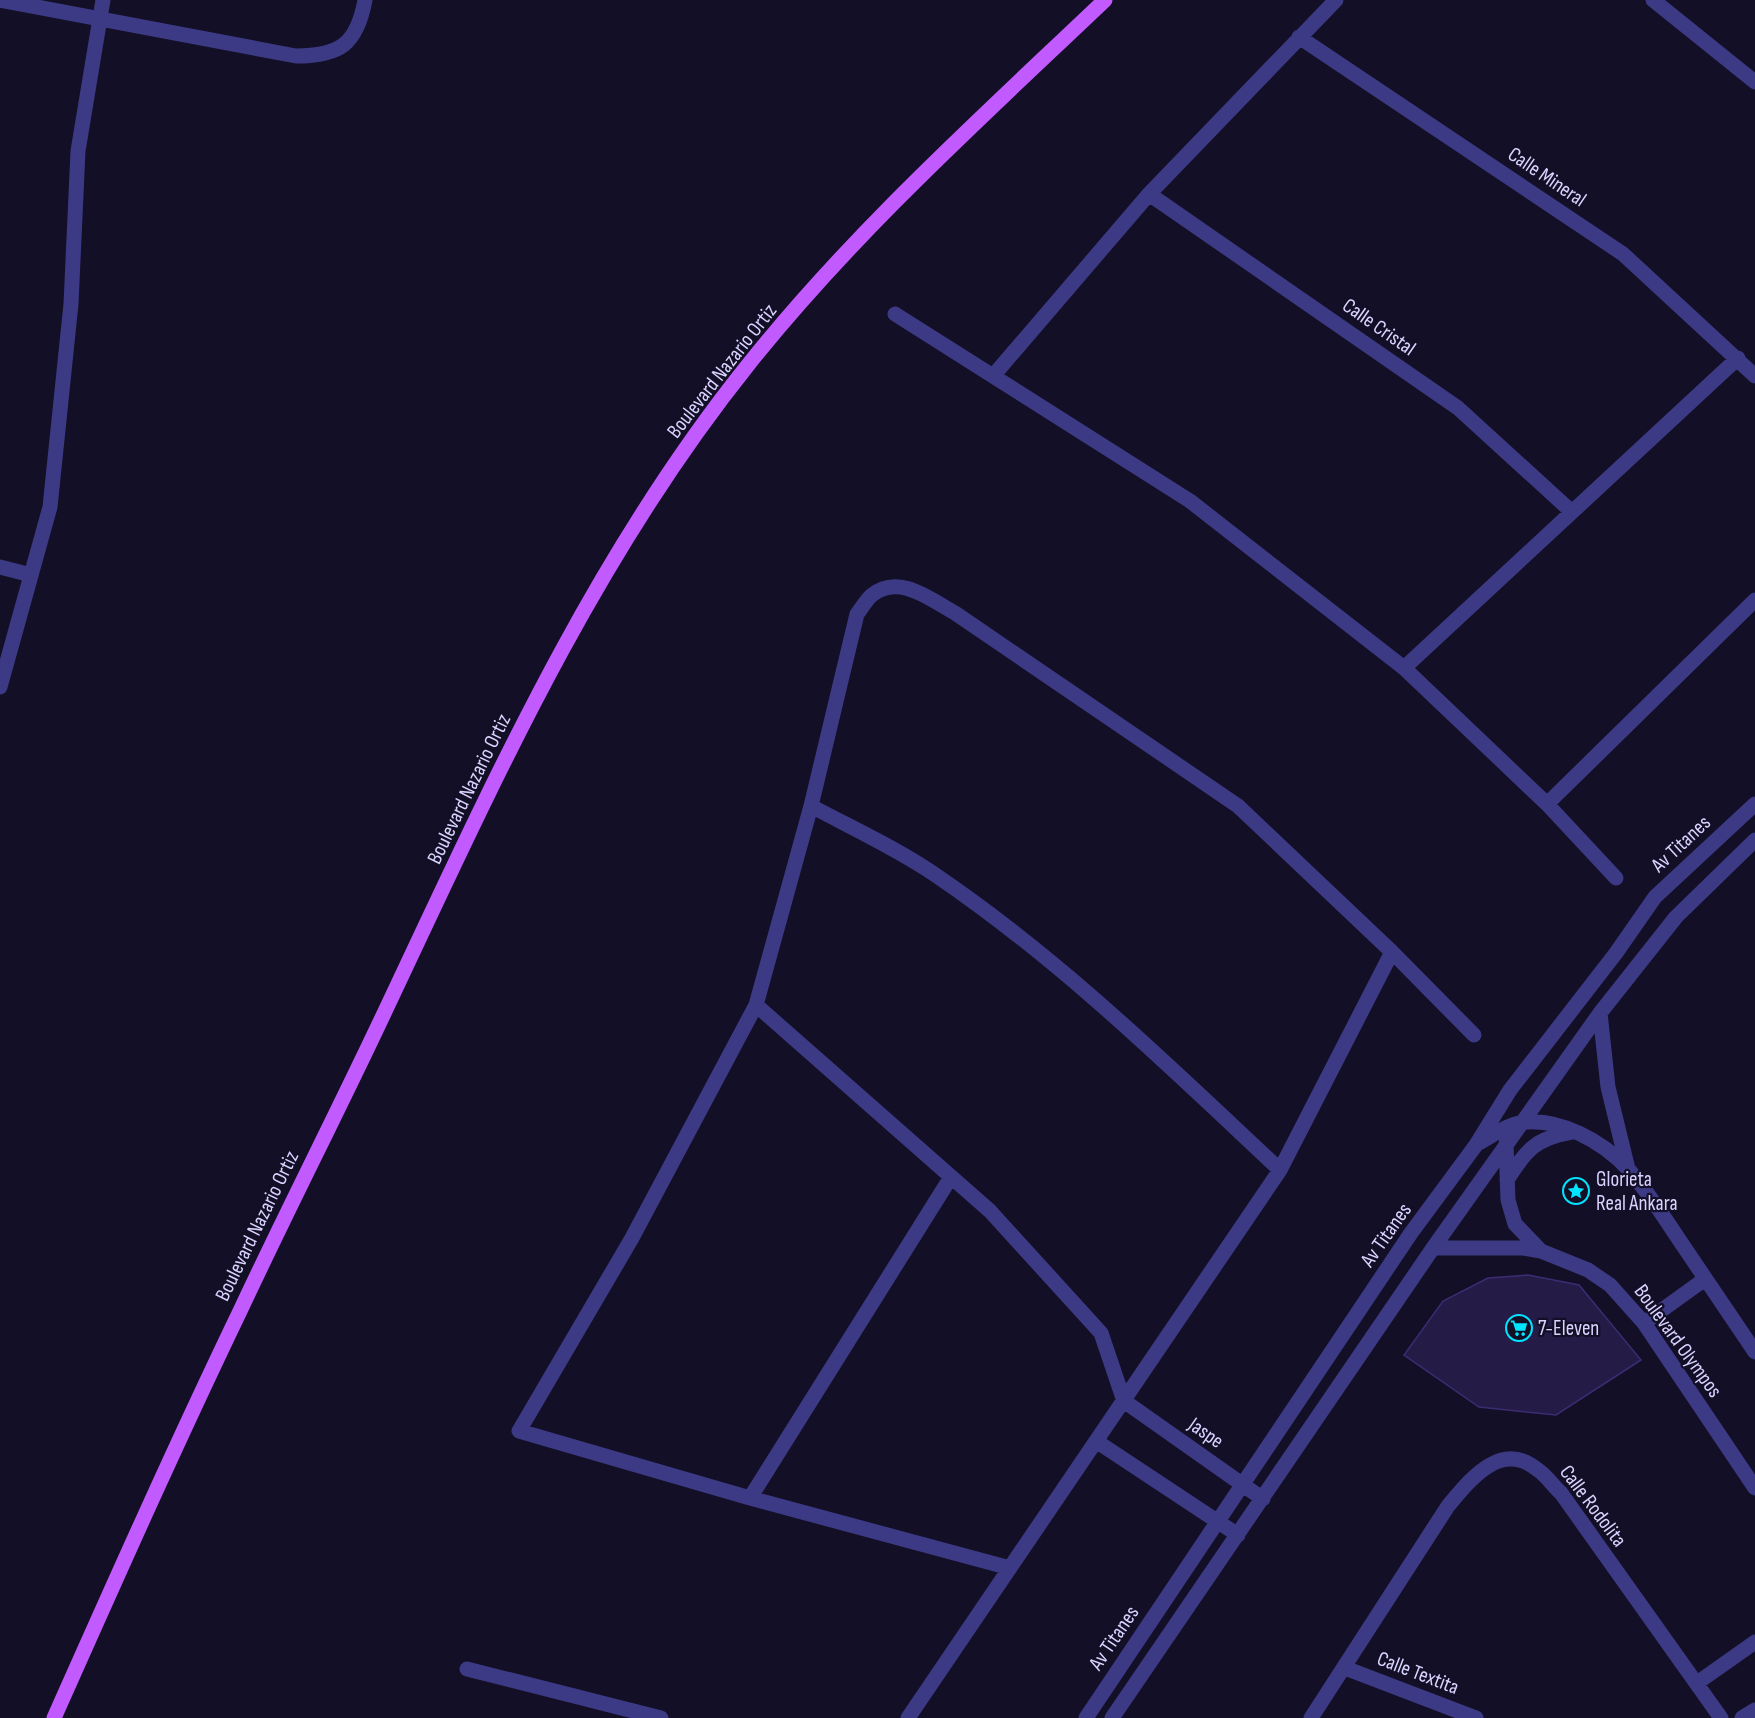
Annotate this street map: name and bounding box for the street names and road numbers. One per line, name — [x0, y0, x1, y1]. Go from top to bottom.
street label: Calle Mineral — [1503, 142, 1591, 212]
street label: Calle Cristal — [1338, 293, 1420, 361]
street label: Boulevard Nazario Ortiz — [662, 298, 782, 443]
street label: Boulevard Nazario Ortiz — [422, 710, 516, 868]
street label: Av Titanes — [1645, 810, 1716, 878]
street label: Boulevard Nazario Ortiz — [210, 1147, 304, 1305]
street label: Av Titanes — [1355, 1198, 1417, 1272]
street label: Boulevard Olympos — [1629, 1280, 1727, 1402]
street label: Jaspe — [1183, 1412, 1228, 1454]
street label: Calle Rodolita — [1554, 1460, 1632, 1552]
street label: Av Titanes — [1083, 1601, 1144, 1676]
street label: Calle Textita — [1374, 1646, 1462, 1700]

